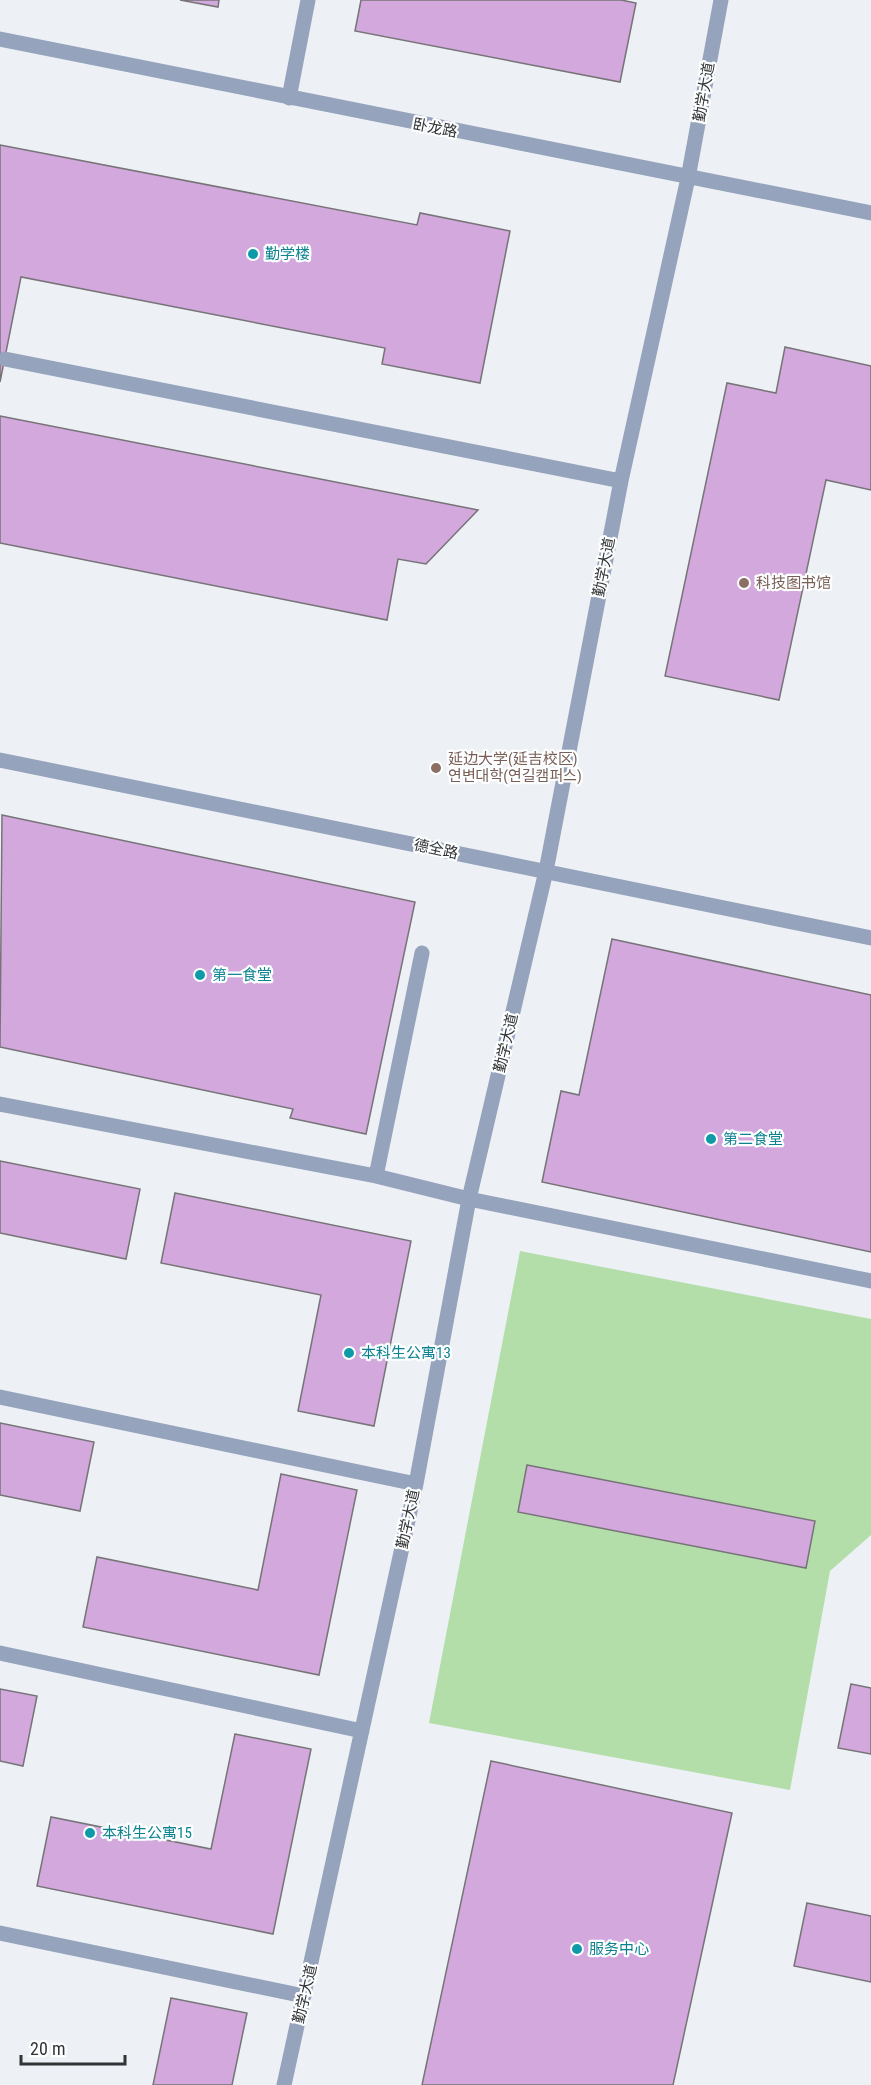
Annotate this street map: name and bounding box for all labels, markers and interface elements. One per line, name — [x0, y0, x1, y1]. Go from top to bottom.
street label: 勤学大道 — [690, 61, 718, 123]
street label: 卧龙路 — [411, 115, 459, 141]
place label: 勤学楼 — [265, 245, 310, 263]
marker: 勤学楼 — [246, 247, 260, 261]
street label: 勤学大道 — [589, 536, 619, 598]
place label: 科技图书馆 — [756, 574, 831, 592]
marker: 科技图书馆 — [737, 576, 751, 590]
place label: 延边大学(延吉校区) 연변대학(연길캠퍼스) — [448, 750, 582, 785]
marker: 延边大学(延吉校区) 연변대학(연길캠퍼스) — [429, 761, 443, 775]
street label: 德全路 — [412, 836, 460, 862]
place label: 第一食堂 — [212, 966, 272, 984]
marker: 第一食堂 — [193, 968, 207, 982]
street label: 勤学大道 — [490, 1012, 522, 1074]
place label: 第二食堂 — [723, 1130, 783, 1148]
marker: 第二食堂 — [704, 1132, 718, 1146]
place label: 本科生公寓13 — [361, 1344, 451, 1362]
marker: 本科生公寓13 — [342, 1346, 356, 1360]
street label: 勤学大道 — [393, 1488, 423, 1550]
place label: 本科生公寓15 — [102, 1824, 192, 1842]
marker: 本科生公寓15 — [83, 1826, 97, 1840]
place label: 服务中心 — [589, 1940, 649, 1958]
marker: 服务中心 — [570, 1942, 584, 1956]
street label: 勤学大道 — [289, 1963, 321, 2025]
scale bar — [21, 2028, 124, 2066]
text: 20 m — [30, 2038, 65, 2059]

